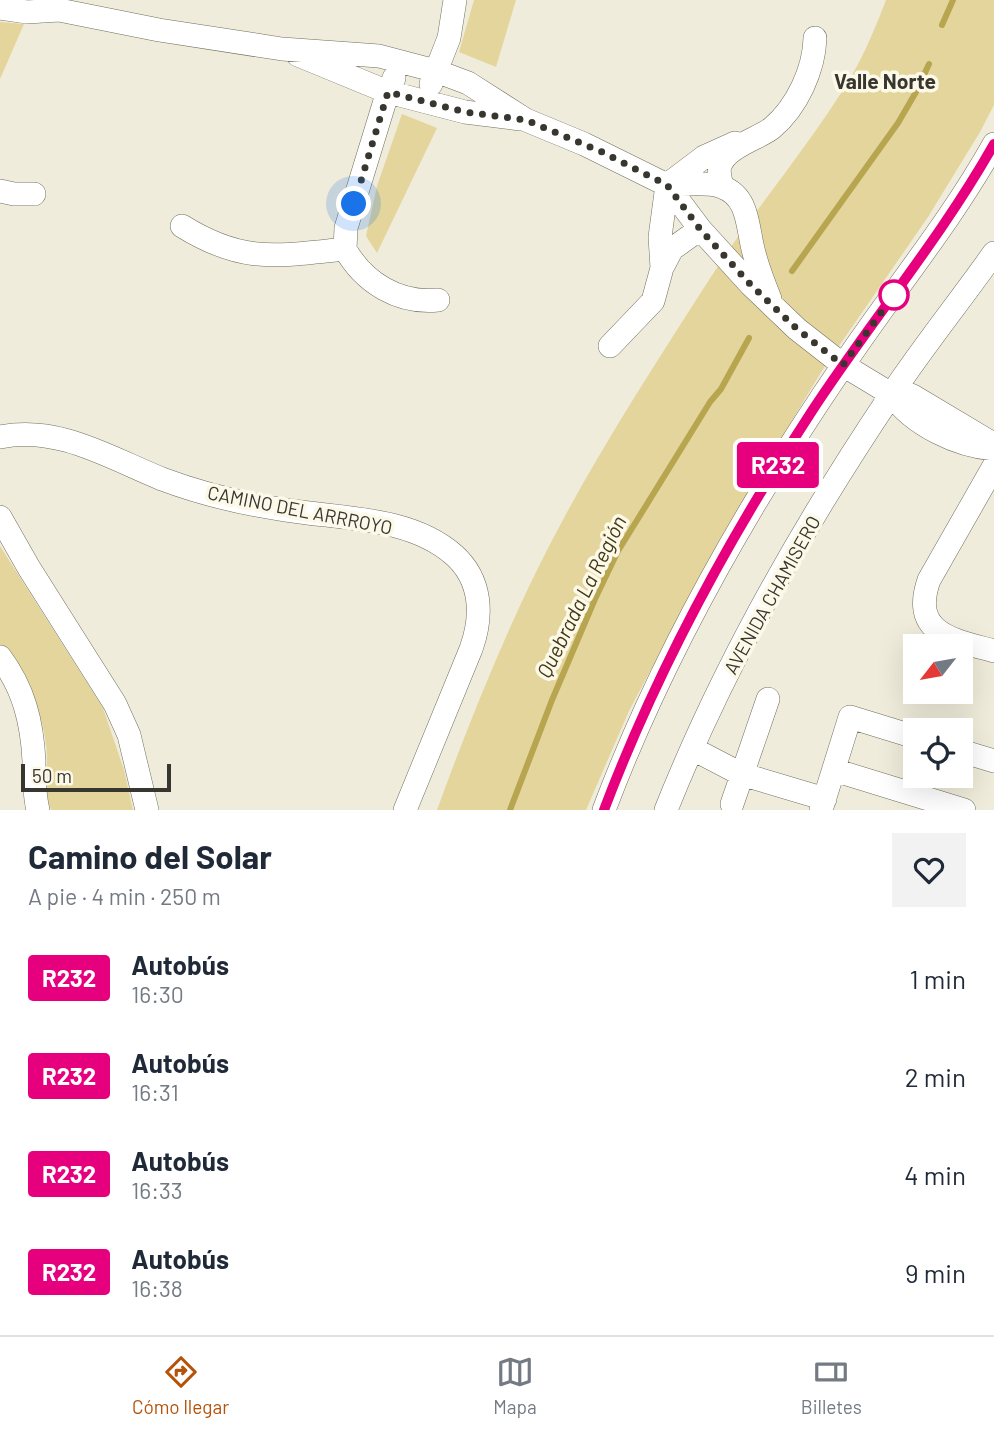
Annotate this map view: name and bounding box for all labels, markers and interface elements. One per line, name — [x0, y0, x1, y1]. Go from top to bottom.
district label: Valle Norte — [834, 68, 936, 93]
your location — [336, 186, 371, 221]
unlabelled marker — [879, 280, 909, 310]
line badge: R232 — [729, 442, 827, 488]
text: R232 — [751, 450, 805, 479]
street label: CAMINO DEL ARRROYO — [206, 480, 395, 539]
water label: Quebrada La Región — [531, 511, 631, 681]
street label: AVENIDA CHAMISERO — [718, 512, 825, 678]
north arrow — [903, 634, 973, 704]
map controls — [903, 634, 973, 788]
button: locate — [903, 718, 973, 788]
scale bar — [21, 761, 172, 793]
text: 50 m — [32, 764, 72, 787]
button: heart — [892, 833, 966, 907]
text: Camino del Solar — [28, 836, 272, 876]
text: A pie · 4 min · 250 m — [28, 882, 221, 910]
text: Autobús — [131, 949, 229, 980]
text: R232 — [42, 963, 96, 992]
text: 1 min — [910, 963, 966, 994]
text: 16:30 — [131, 980, 184, 1008]
text: Autobús — [131, 1047, 229, 1078]
text: R232 — [42, 1061, 96, 1090]
text: 2 min — [905, 1061, 966, 1092]
text: 16:31 — [131, 1078, 179, 1106]
text: Autobús — [131, 1145, 229, 1176]
text: R232 — [42, 1159, 96, 1188]
text: 4 min — [904, 1159, 966, 1190]
text: 16:33 — [131, 1176, 183, 1204]
text: Autobús — [131, 1243, 229, 1274]
text: R232 — [42, 1257, 96, 1286]
text: 9 min — [905, 1257, 966, 1288]
text: 16:38 — [131, 1274, 183, 1302]
tab: Cómo llegar — [132, 1353, 229, 1418]
tab: Mapa — [493, 1353, 537, 1418]
tab: Billetes — [801, 1353, 862, 1418]

